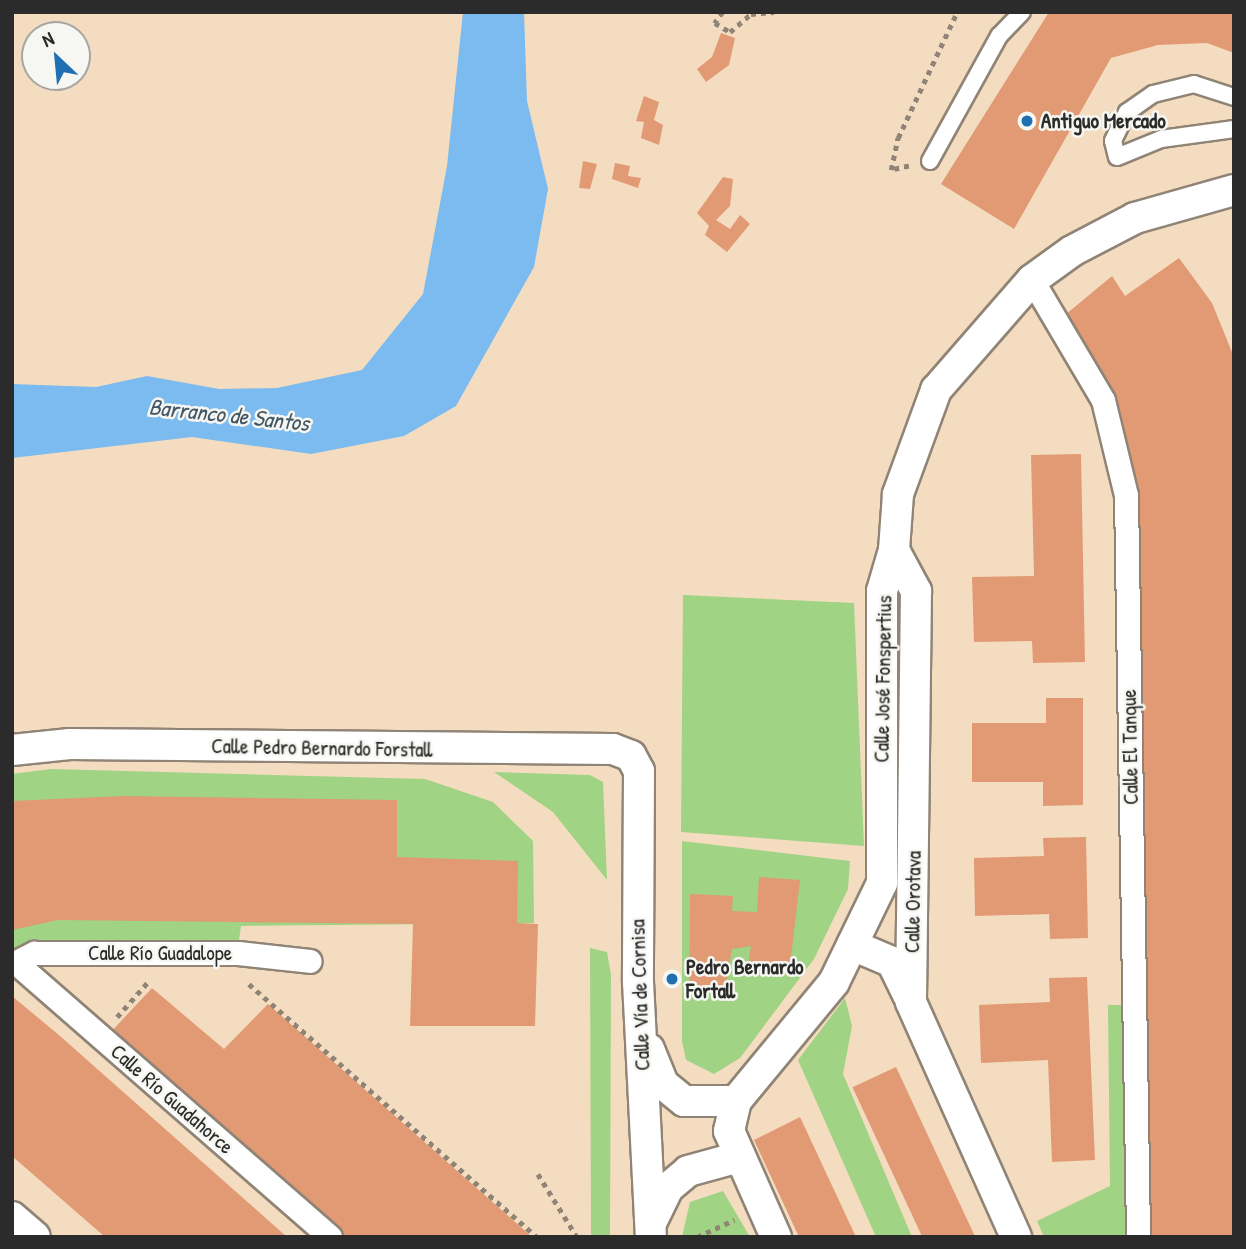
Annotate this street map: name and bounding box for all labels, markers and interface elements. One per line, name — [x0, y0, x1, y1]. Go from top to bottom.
north arrow — [21, 21, 91, 91]
text: N — [37, 25, 58, 53]
place label: Antiguo Mercado — [1041, 108, 1166, 134]
marker: Antiguo Mercado — [1019, 113, 1035, 129]
water label: Barranco de Santos — [148, 393, 310, 437]
street label: Calle José Fonspertius — [869, 595, 897, 763]
street label: Calle El Tanque — [1116, 689, 1144, 805]
street label: Calle Pedro Bernardo Forstall — [211, 733, 433, 763]
street label: Calle Orotava — [900, 851, 926, 953]
street label: Calle Vía de Cornisa — [625, 919, 655, 1071]
street label: Calle Río Guadalope — [88, 940, 232, 966]
place label: Pedro Bernardo Fortall — [686, 954, 804, 1004]
marker: Pedro Bernardo Fortall — [664, 971, 680, 987]
street label: Calle Río Guadahorce — [105, 1039, 239, 1159]

